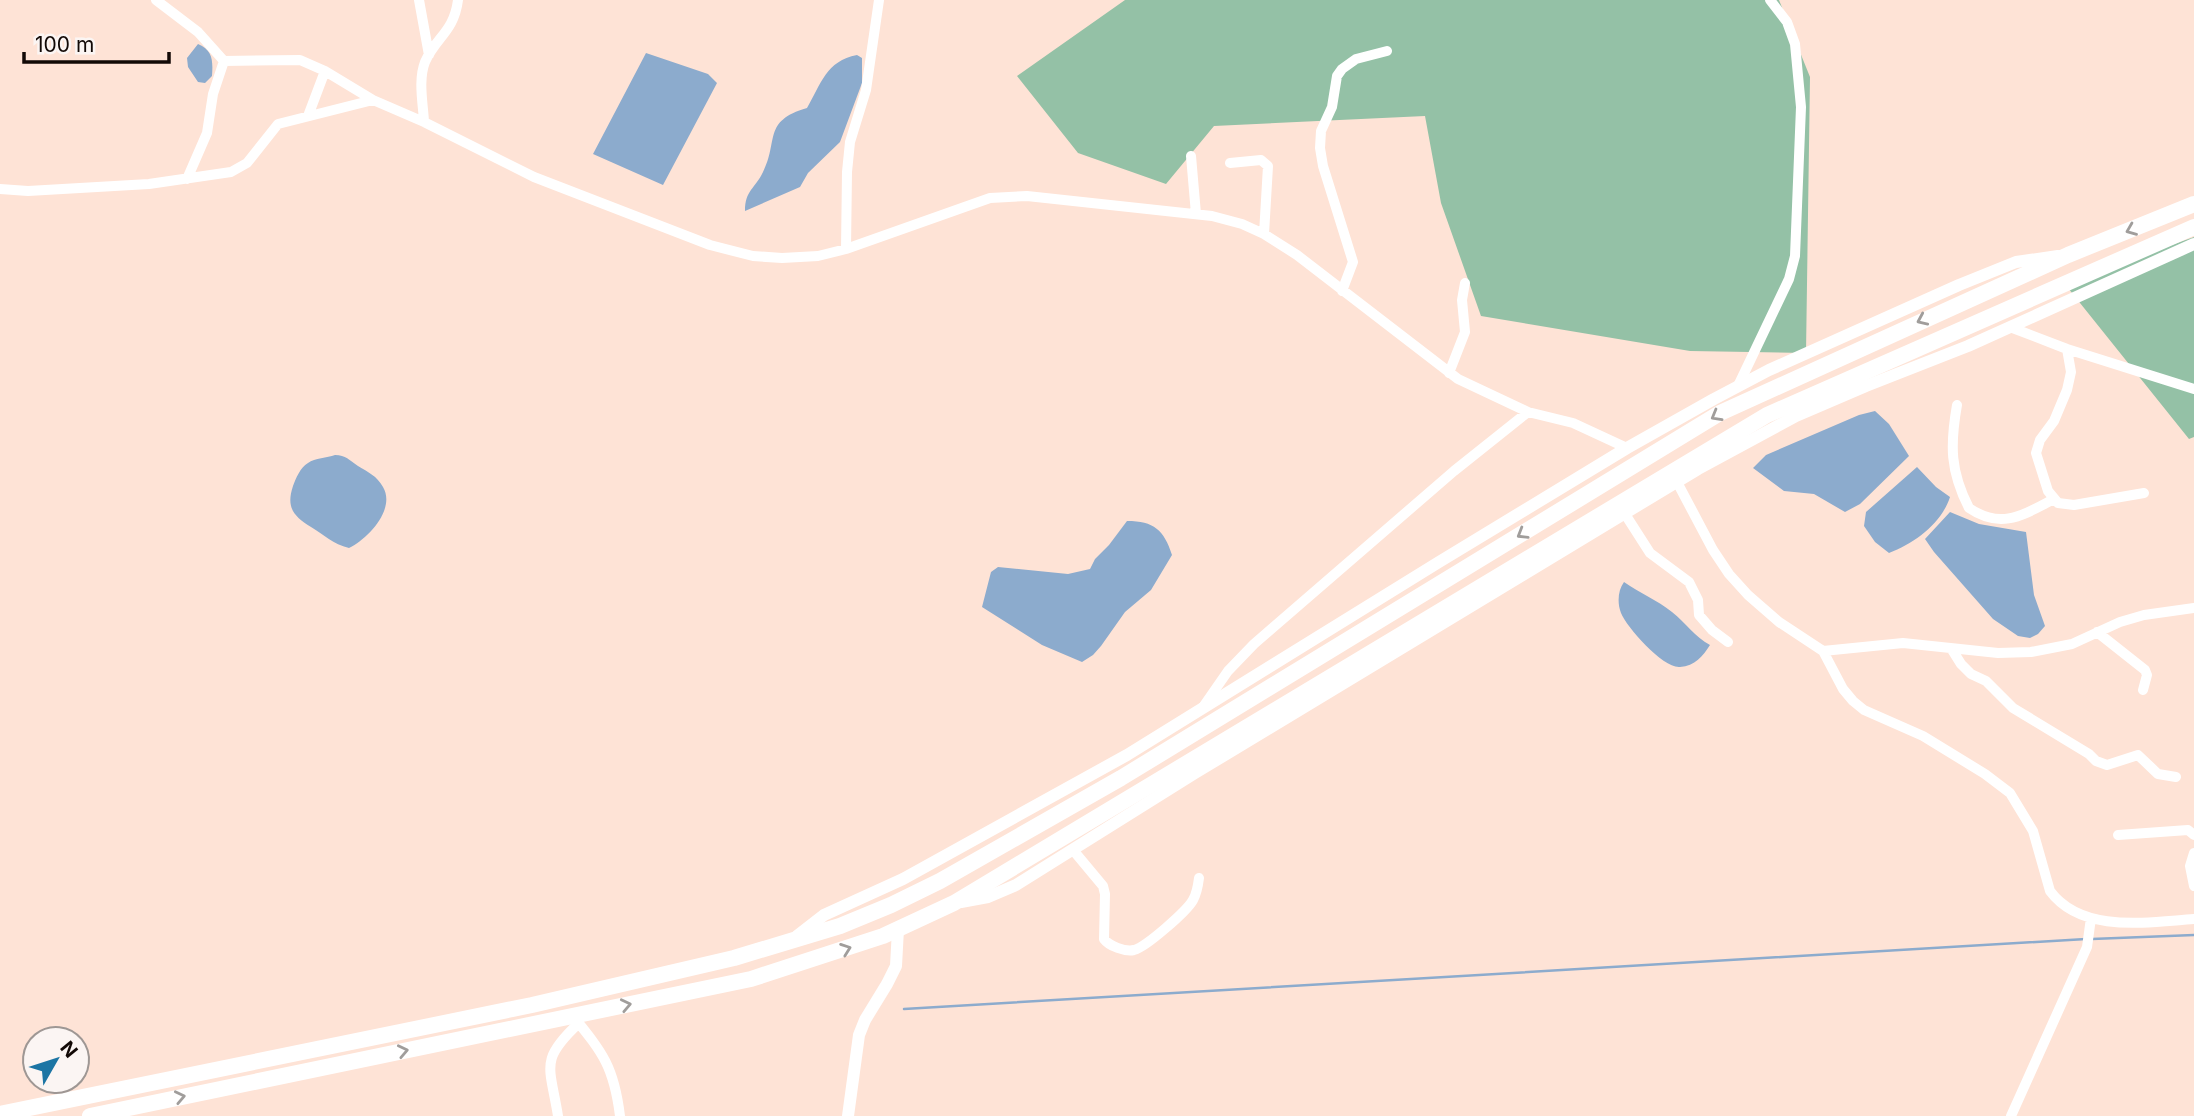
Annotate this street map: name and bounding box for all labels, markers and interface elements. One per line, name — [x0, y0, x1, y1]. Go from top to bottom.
scale bar — [24, 21, 170, 65]
text: 100 m — [35, 32, 94, 57]
one-way arrow — [2126, 221, 2138, 235]
one-way arrow — [1917, 312, 1929, 326]
one-way arrow — [1711, 408, 1723, 421]
one-way arrow — [1516, 526, 1529, 539]
one-way arrow — [840, 943, 852, 957]
one-way arrow — [620, 998, 632, 1013]
north arrow — [21, 1025, 91, 1095]
text: N — [55, 1037, 82, 1062]
one-way arrow — [397, 1044, 409, 1059]
one-way arrow — [174, 1090, 186, 1105]

